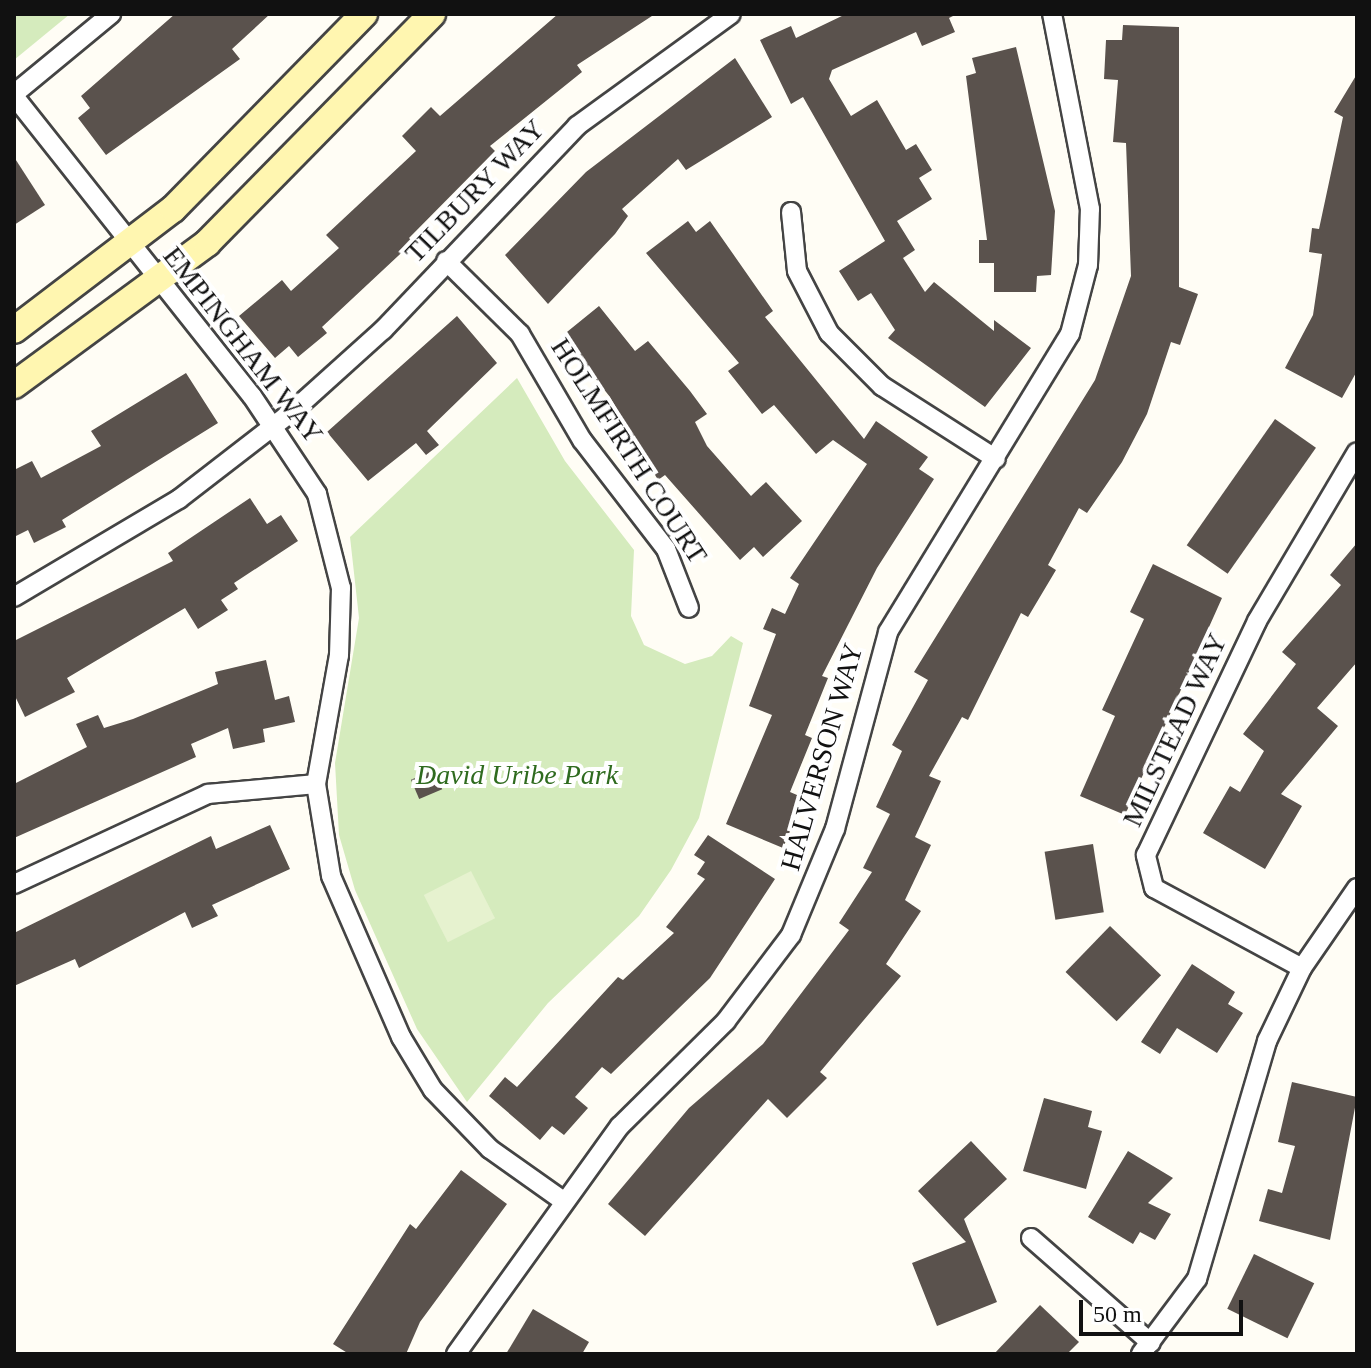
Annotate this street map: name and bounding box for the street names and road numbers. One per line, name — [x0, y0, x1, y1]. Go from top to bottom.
street label: TILBURY WAY — [398, 112, 552, 270]
street label: EMPINGHAM WAY — [156, 240, 330, 450]
street label: HOLMFIRTH COURT — [544, 332, 714, 570]
street label: MILSTEAD WAY — [1115, 628, 1235, 832]
street label: HALVERSON WAY — [773, 639, 871, 875]

